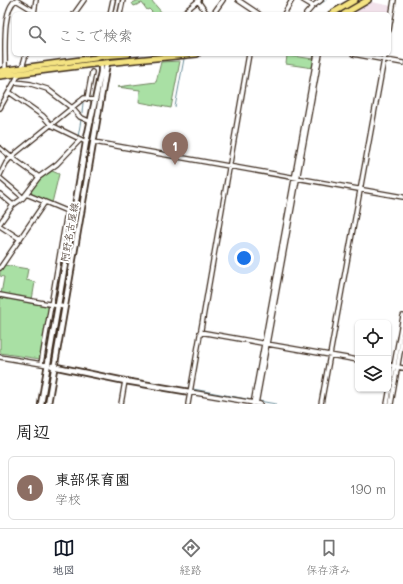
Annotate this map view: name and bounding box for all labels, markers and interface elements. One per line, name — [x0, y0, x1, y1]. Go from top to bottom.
search box — [12, 12, 391, 56]
icon: search — [26, 23, 48, 45]
text: ここで検索 — [58, 25, 133, 45]
pin: 1 — [162, 132, 188, 165]
street label: 阿野名古屋線 — [57, 201, 81, 263]
your location — [234, 248, 254, 268]
map controls — [355, 320, 391, 392]
button: locate — [355, 320, 391, 356]
button: layers — [355, 356, 391, 392]
text: 周辺 — [16, 420, 50, 442]
text: 東部保育園 — [55, 469, 130, 489]
text: 1 — [27, 480, 33, 497]
text: 190 m — [350, 480, 386, 497]
text: 学校 — [55, 490, 81, 507]
tab: 地図 — [53, 537, 75, 577]
tab: 経路 — [180, 537, 202, 577]
tab: 保存済み — [307, 537, 351, 577]

